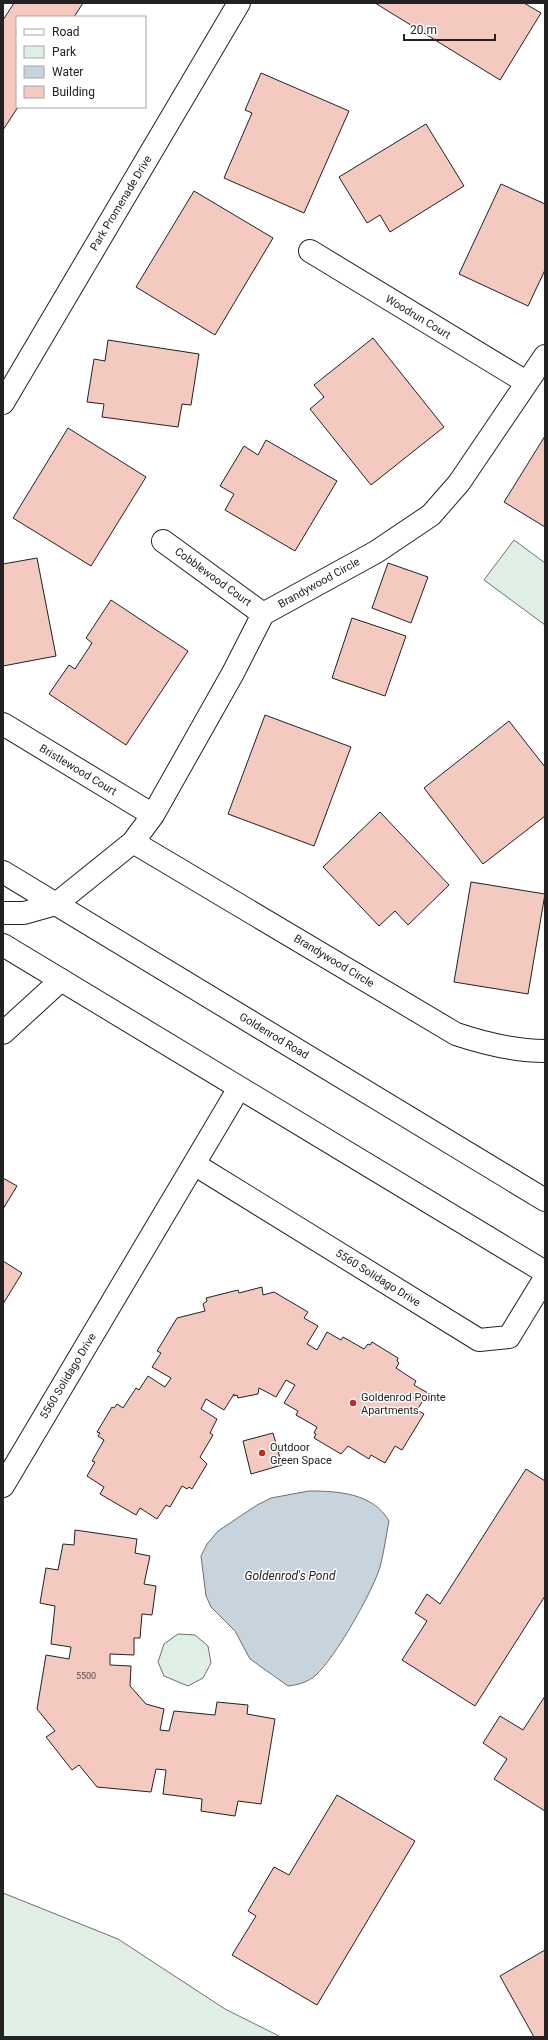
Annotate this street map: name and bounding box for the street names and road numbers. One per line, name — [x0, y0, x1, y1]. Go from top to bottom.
street label: Park Promenade Drive — [87, 153, 155, 253]
street label: Woodrun Court — [383, 292, 453, 342]
street label: Cobblewood Court — [172, 545, 254, 609]
street label: Brandywood Circle — [276, 555, 362, 611]
street label: Bristlewood Court — [37, 742, 119, 798]
street label: Brandywood Circle — [292, 932, 377, 990]
street label: Goldenrod Road — [237, 1010, 311, 1062]
street label: 5560 Solidago Drive — [333, 1247, 423, 1309]
street label: 5560 Solidago Drive — [37, 1331, 99, 1421]

